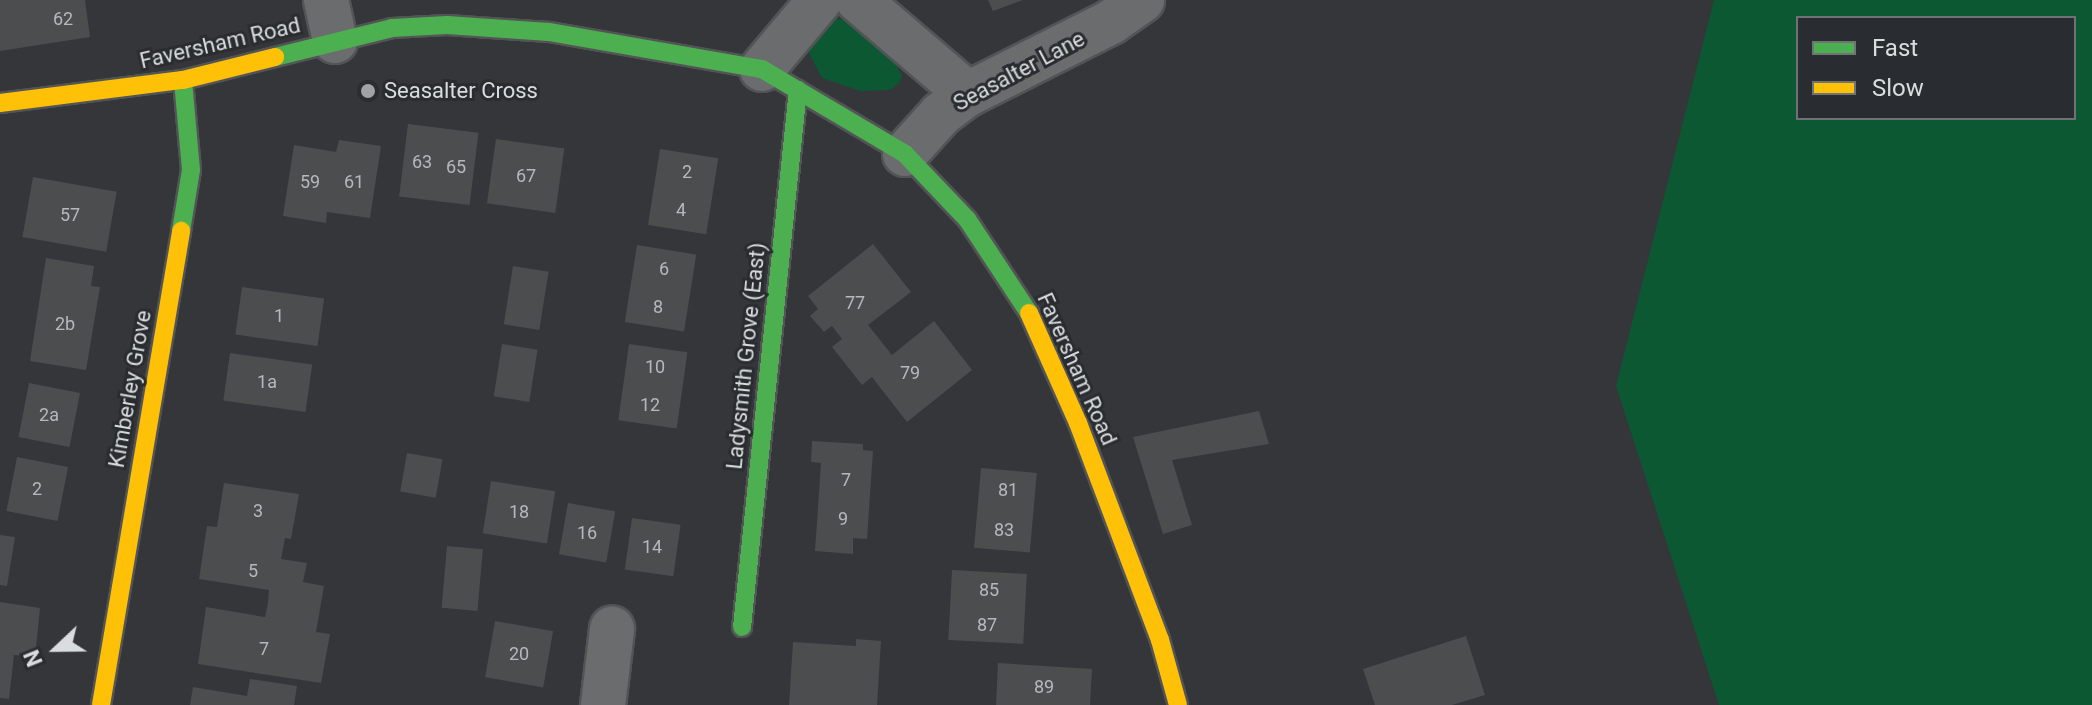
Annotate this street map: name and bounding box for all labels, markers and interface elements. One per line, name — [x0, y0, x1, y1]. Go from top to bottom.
house number: 62 — [53, 8, 73, 30]
street label: Faversham Road — [137, 12, 303, 74]
legend — [1796, 16, 2076, 120]
street label: Seasalter Lane — [949, 25, 1089, 117]
text: Fast — [1872, 34, 1918, 62]
text: Slow — [1872, 74, 1924, 102]
place label: Seasalter Cross — [384, 78, 538, 104]
marker: Seasalter Cross — [359, 82, 377, 100]
house number: 63 — [412, 151, 432, 173]
house number: 65 — [446, 156, 466, 178]
house number: 2 — [682, 161, 692, 183]
house number: 67 — [516, 165, 536, 187]
house number: 59 — [300, 171, 320, 193]
house number: 61 — [344, 171, 364, 193]
house number: 4 — [676, 199, 686, 221]
house number: 57 — [60, 204, 80, 226]
street label: Ladysmith Grove (East) — [721, 241, 771, 471]
house number: 6 — [659, 258, 669, 280]
street label: Faversham Road — [1032, 289, 1122, 449]
house number: 77 — [845, 292, 865, 314]
house number: 8 — [653, 296, 663, 318]
house number: 1 — [274, 305, 284, 327]
street label: Kimberley Grove — [103, 308, 157, 470]
house number: 2b — [55, 313, 75, 335]
house number: 10 — [645, 356, 665, 378]
house number: 79 — [900, 362, 920, 384]
house number: 1a — [257, 371, 277, 393]
house number: 12 — [640, 394, 660, 416]
house number: 2a — [39, 404, 59, 426]
house number: 7 — [841, 469, 851, 491]
house number: 2 — [32, 478, 42, 500]
house number: 81 — [998, 479, 1018, 501]
house number: 3 — [253, 500, 263, 522]
house number: 18 — [509, 501, 529, 523]
house number: 9 — [838, 508, 848, 530]
house number: 83 — [994, 519, 1014, 541]
house number: 16 — [577, 522, 597, 544]
house number: 14 — [642, 536, 662, 558]
house number: 5 — [248, 560, 258, 582]
house number: 85 — [979, 579, 999, 601]
north arrow — [16, 609, 96, 689]
house number: 87 — [977, 614, 997, 636]
house number: 7 — [259, 638, 269, 660]
house number: 20 — [509, 643, 529, 665]
text: N — [19, 646, 48, 670]
house number: 89 — [1034, 676, 1054, 698]

